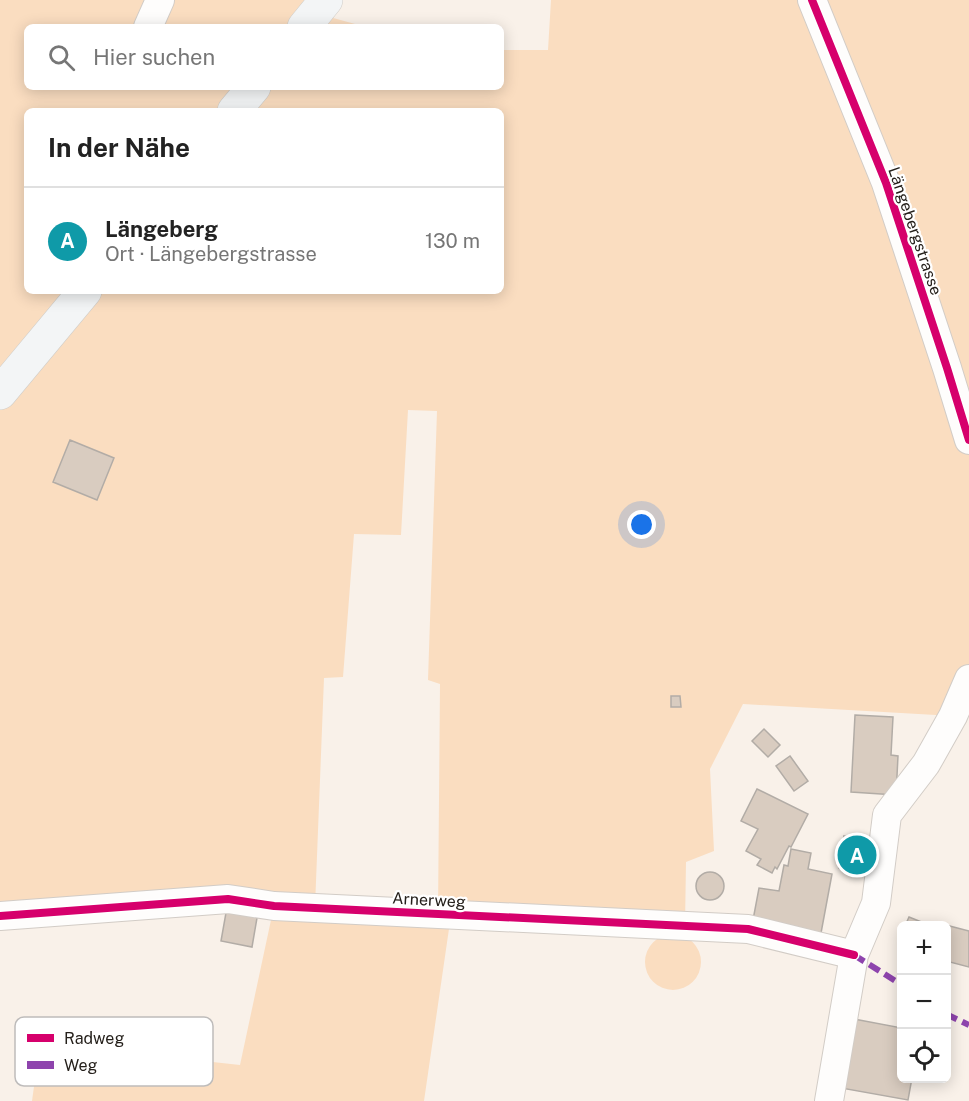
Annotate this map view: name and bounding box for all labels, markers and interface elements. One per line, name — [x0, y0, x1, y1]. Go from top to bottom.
search box — [24, 24, 504, 90]
icon: search — [45, 41, 78, 74]
text: Hier suchen — [93, 44, 215, 70]
text: In der Nähe — [48, 132, 190, 163]
street label: Längebergstrasse — [884, 164, 946, 298]
text: Längeberg — [105, 216, 218, 242]
text: A — [60, 229, 75, 253]
text: 130 m — [425, 229, 480, 253]
text: Ort · Längebergstrasse — [105, 242, 317, 266]
your location — [627, 510, 656, 539]
pin: A — [838, 832, 876, 878]
street label: Arnerweg — [392, 889, 466, 911]
map controls — [897, 921, 951, 1083]
button: + — [897, 921, 951, 975]
button: − — [897, 975, 951, 1029]
legend — [15, 1017, 213, 1086]
text: Radweg — [64, 1029, 124, 1048]
button: locate — [897, 1029, 951, 1083]
text: Weg — [64, 1056, 98, 1075]

